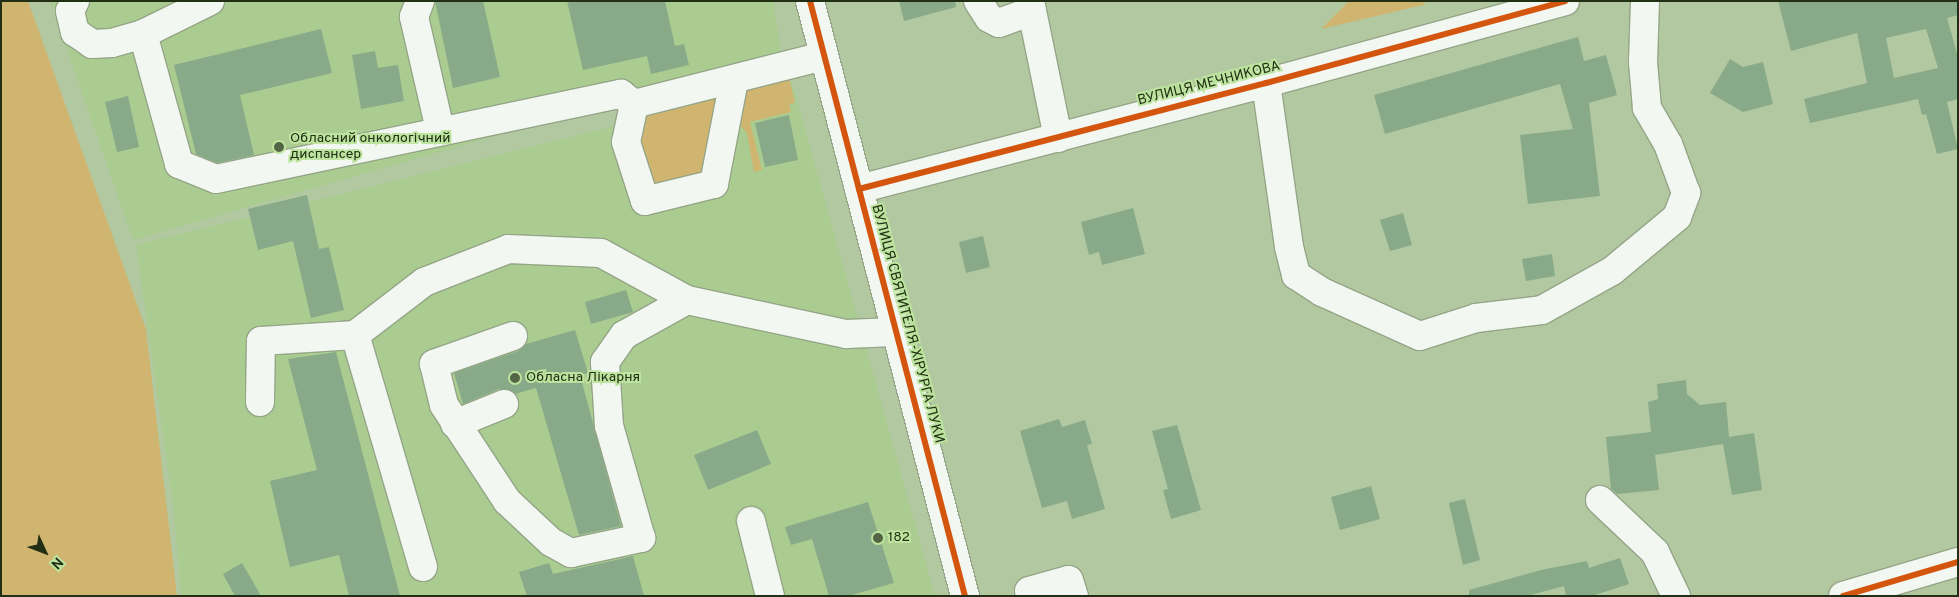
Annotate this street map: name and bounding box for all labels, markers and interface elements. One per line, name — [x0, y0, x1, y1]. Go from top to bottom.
street label: ВУЛИЦЯ МЕЧНИКОВА — [1136, 58, 1282, 110]
place label: Обласний онкологічний диспансер — [290, 131, 450, 164]
marker: Обласний онкологічний диспансер — [272, 140, 286, 154]
street label: ВУЛИЦЯ СВЯТИТЕЛЯ-ХІРУРГА ЛУКИ — [867, 202, 947, 446]
place label: Обласна Лікарня — [526, 370, 640, 386]
marker: Обласна Лікарня — [508, 371, 522, 385]
north arrow — [20, 527, 70, 577]
place label: 182 — [888, 530, 910, 546]
marker: 182 — [872, 532, 884, 544]
text: N — [47, 553, 66, 572]

